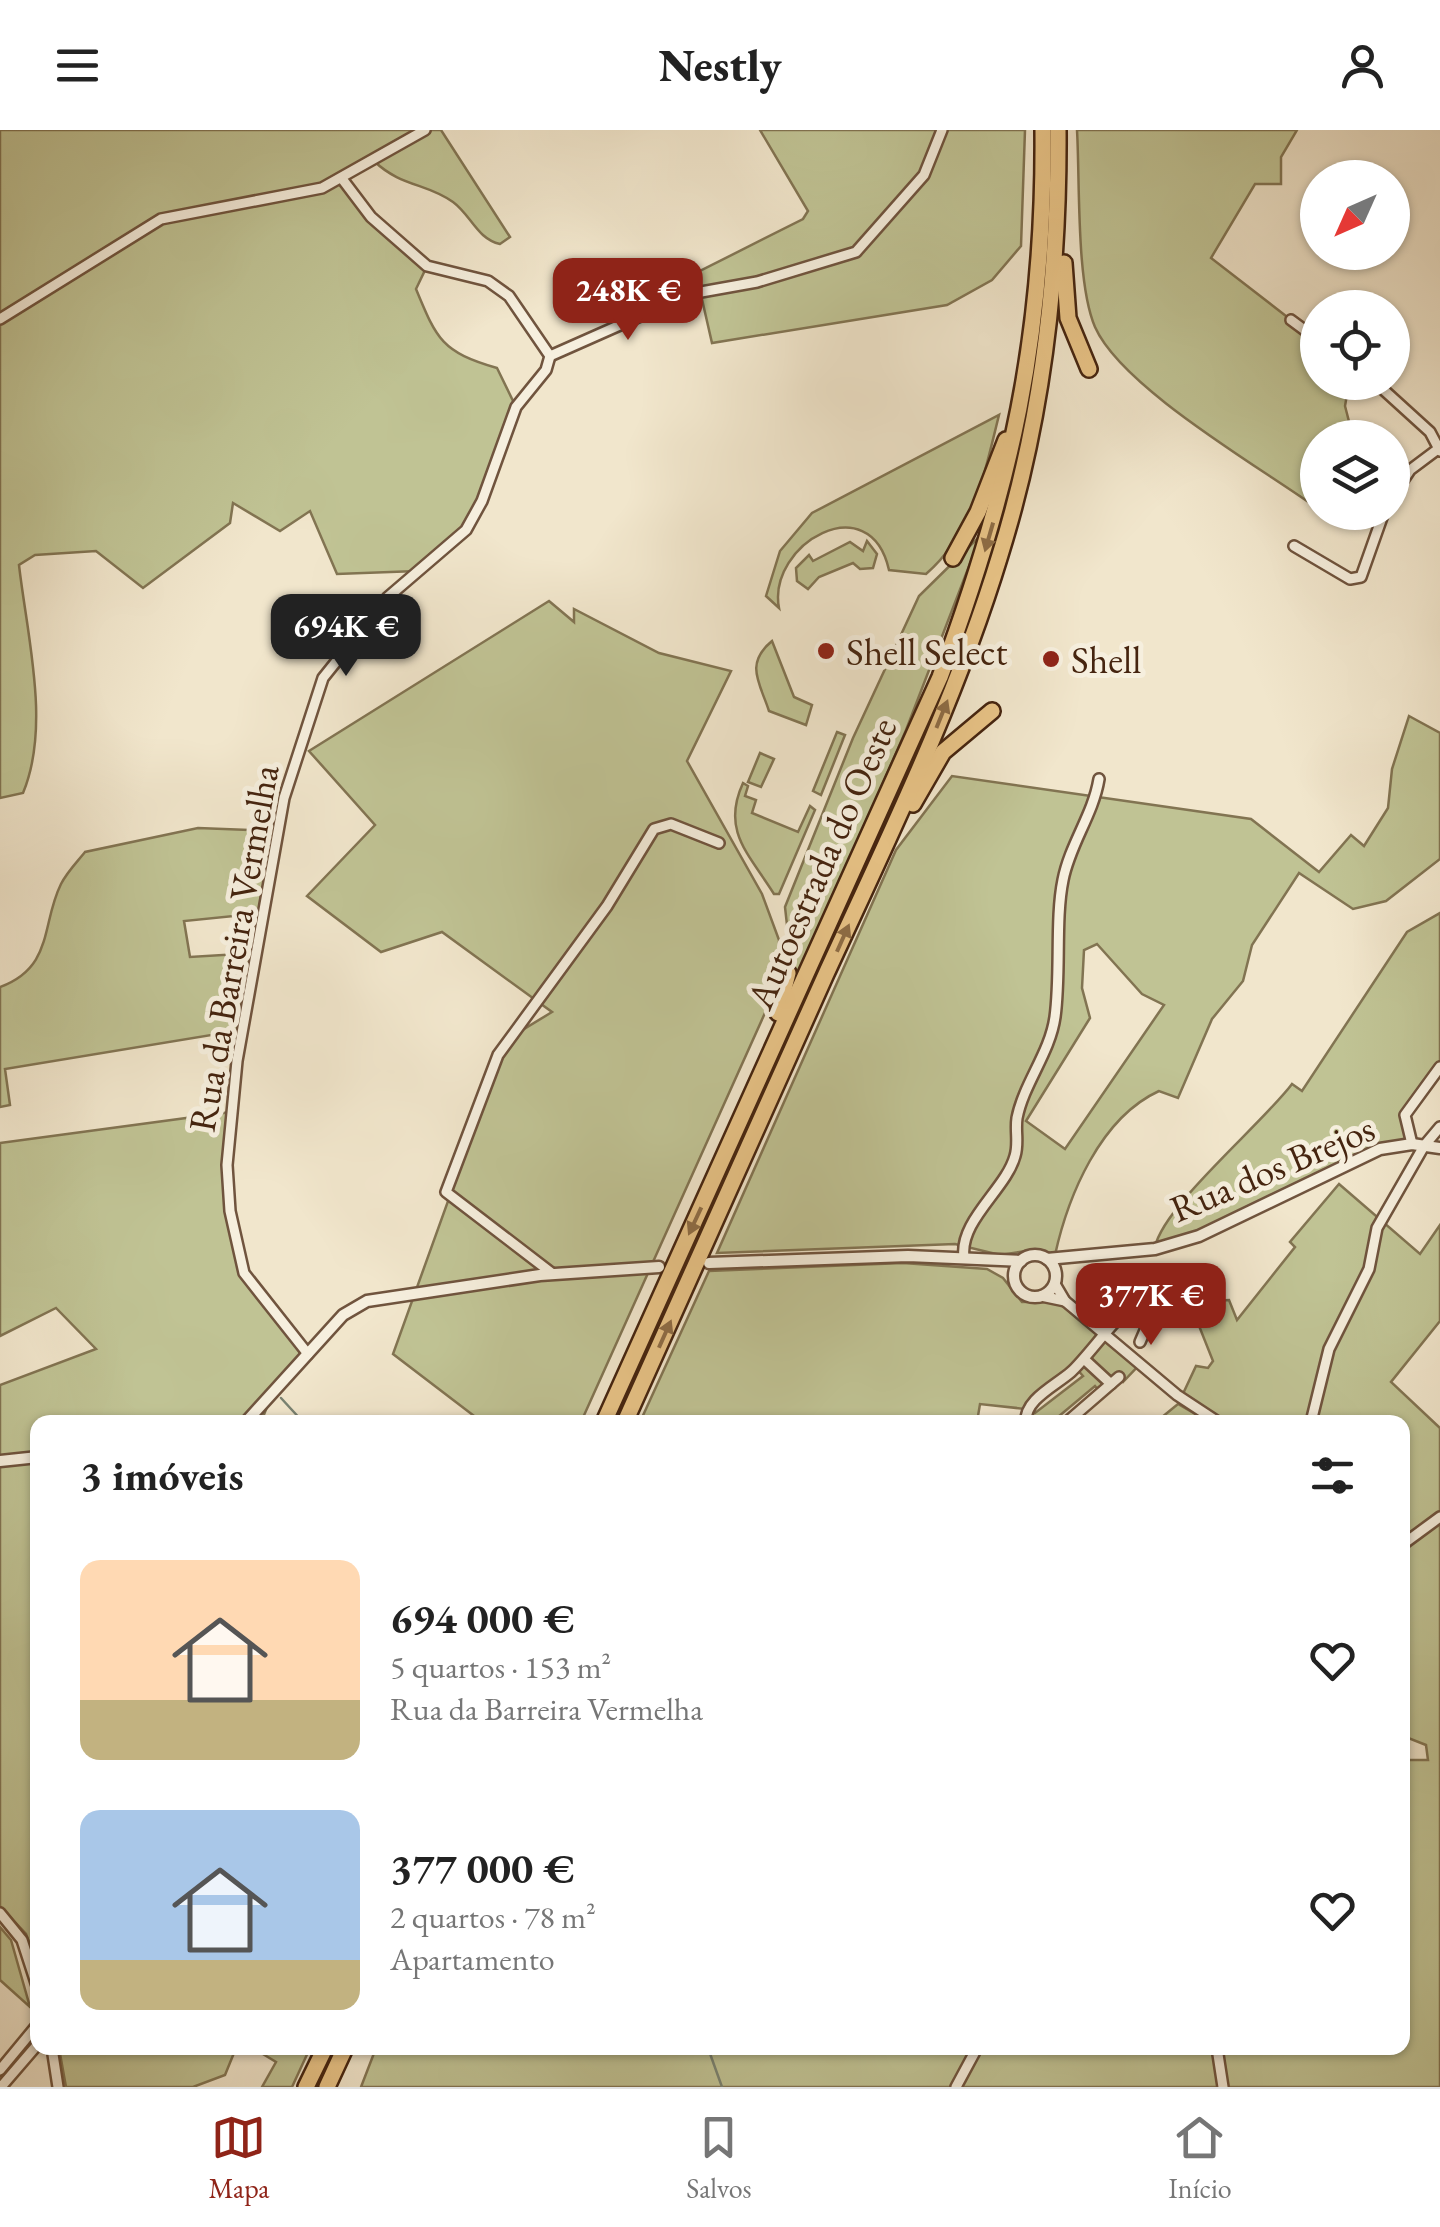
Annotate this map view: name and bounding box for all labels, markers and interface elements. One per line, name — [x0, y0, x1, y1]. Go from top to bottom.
text: Nestly — [659, 36, 782, 94]
icon: menu — [50, 38, 105, 93]
icon: person — [1335, 38, 1390, 93]
north arrow — [1300, 160, 1410, 270]
map controls — [1300, 160, 1410, 530]
pin: 248K € — [547, 258, 709, 343]
text: 248K € — [575, 269, 681, 311]
button: locate — [1300, 290, 1410, 400]
button: layers — [1300, 420, 1410, 530]
one-way arrow — [981, 522, 996, 553]
pin: 694K € — [265, 594, 427, 679]
text: 694K € — [293, 605, 399, 647]
place label: Shell Select — [846, 627, 1007, 676]
place label: Shell — [1071, 635, 1141, 684]
marker: Shell Select — [815, 640, 837, 662]
marker: Shell — [1040, 648, 1062, 670]
one-way arrow — [934, 699, 950, 728]
street label: Autoestrada do Oeste — [734, 709, 907, 1017]
street label: Rua da Barreira Vermelha — [177, 760, 290, 1135]
one-way arrow — [834, 923, 851, 952]
street label: Rua dos Brejos — [1162, 1103, 1382, 1233]
one-way arrow — [687, 1206, 703, 1236]
pin: 377K € — [1070, 1263, 1232, 1348]
text: 377K € — [1098, 1274, 1204, 1316]
one-way arrow — [657, 1319, 673, 1349]
text: 3 imóveis — [80, 1448, 244, 1503]
icon: filters — [1305, 1448, 1360, 1503]
text: 694 000 € — [390, 1591, 574, 1646]
icon: home — [160, 1600, 280, 1720]
icon: heart — [1305, 1633, 1360, 1688]
text: 5 quartos · 153 m² — [390, 1646, 611, 1688]
text: Rua da Barreira Vermelha — [390, 1688, 703, 1730]
text: 377 000 € — [390, 1841, 574, 1896]
icon: home — [160, 1850, 280, 1970]
icon: heart — [1305, 1883, 1360, 1938]
text: 2 quartos · 78 m² — [390, 1896, 596, 1938]
text: Apartamento — [390, 1938, 555, 1980]
tab: Mapa — [208, 2110, 269, 2206]
tab: Salvos — [686, 2110, 752, 2206]
tab: Início — [1168, 2110, 1232, 2206]

